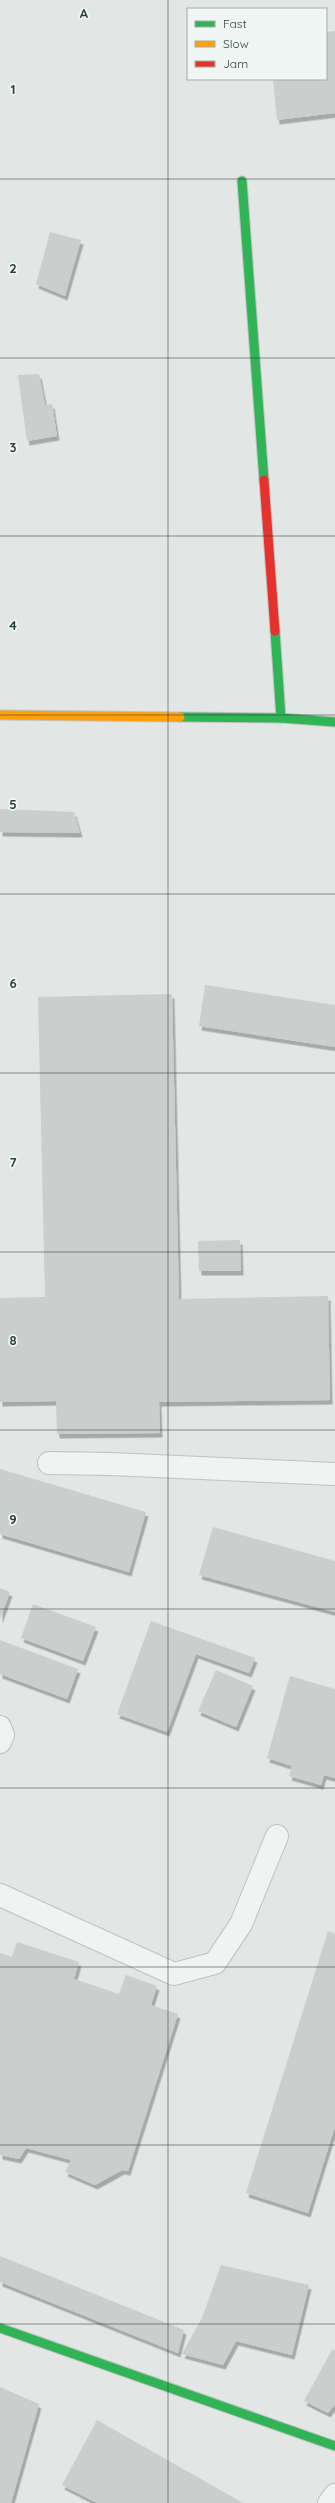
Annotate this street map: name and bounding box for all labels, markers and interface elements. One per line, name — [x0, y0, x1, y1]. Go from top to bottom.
text: A — [80, 5, 89, 21]
legend — [187, 8, 327, 80]
text: Fast — [223, 16, 247, 31]
text: Slow — [223, 36, 249, 51]
text: Jam — [223, 56, 248, 71]
text: 1 — [10, 81, 16, 97]
text: 2 — [9, 260, 17, 276]
text: 3 — [10, 439, 17, 455]
text: 4 — [9, 617, 17, 633]
text: 5 — [9, 796, 17, 812]
text: 6 — [9, 975, 17, 991]
text: 7 — [9, 1154, 17, 1170]
text: 8 — [9, 1332, 17, 1348]
text: 9 — [9, 1511, 17, 1527]

